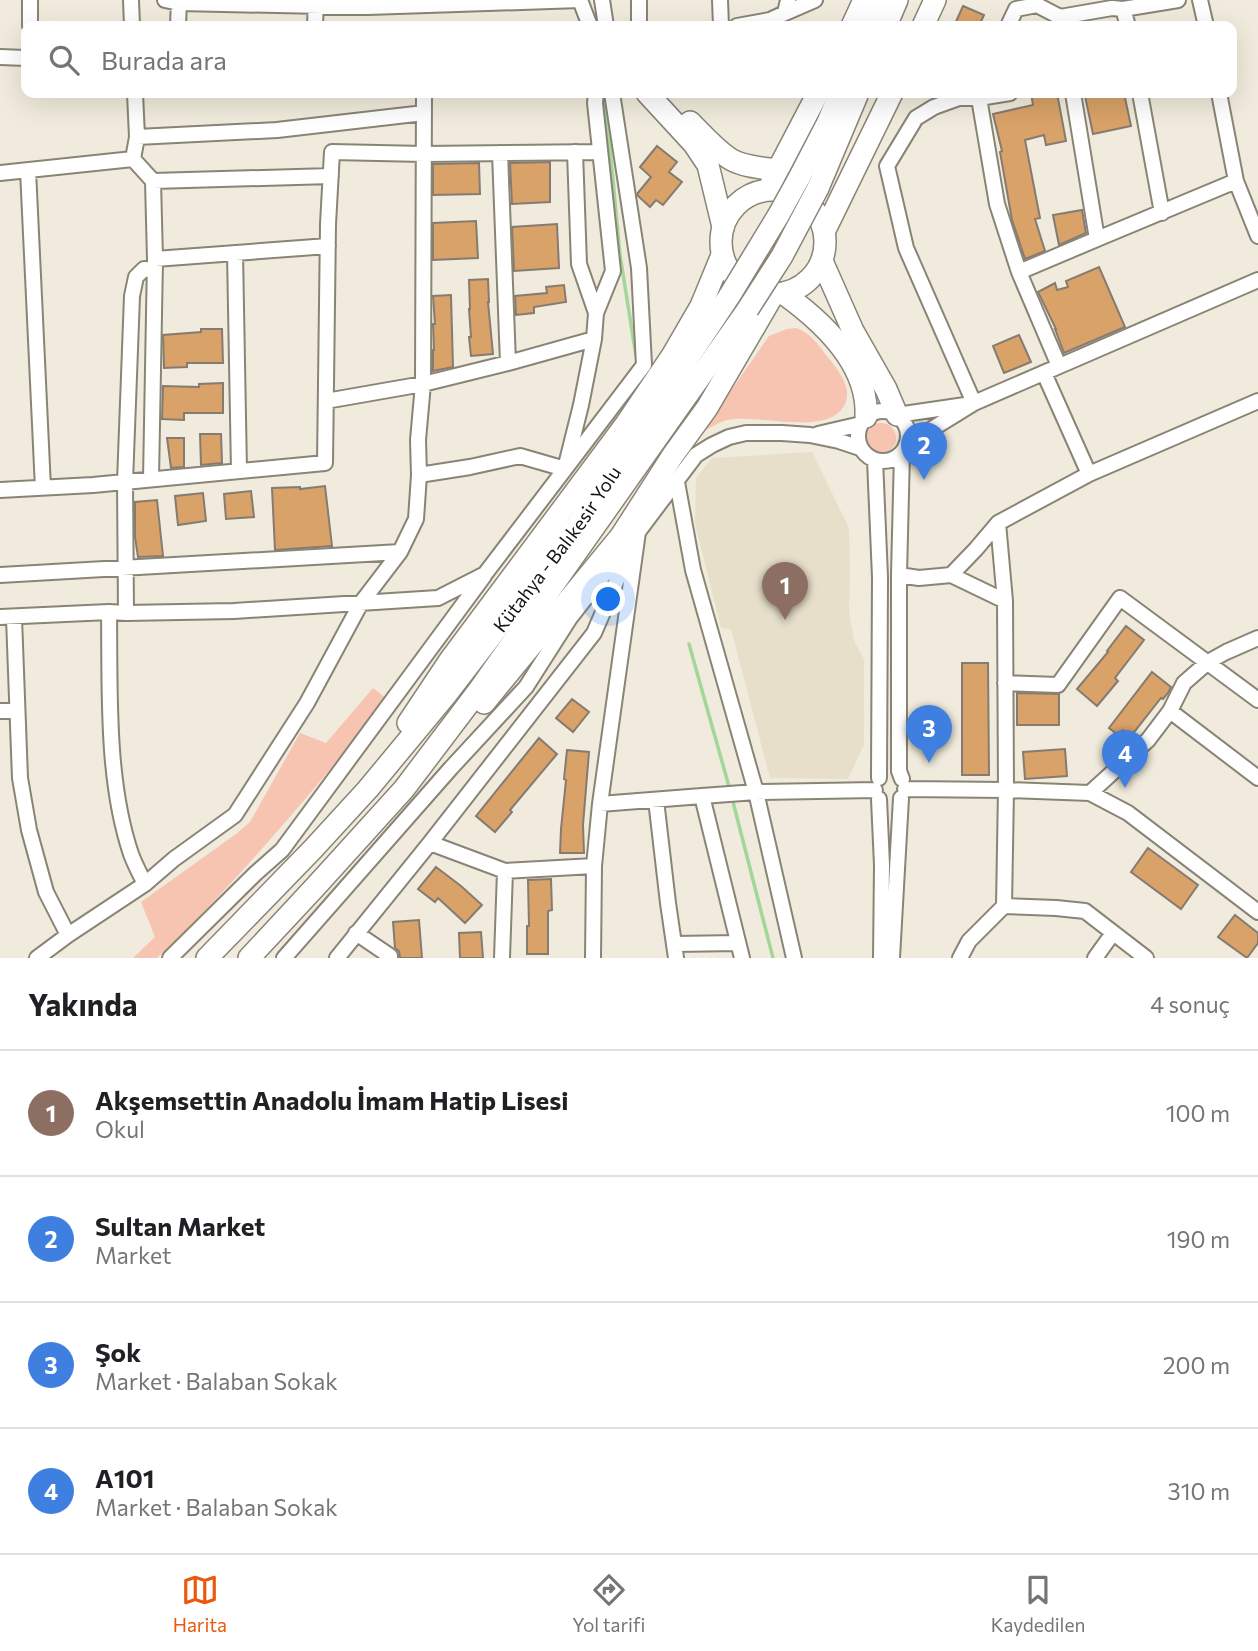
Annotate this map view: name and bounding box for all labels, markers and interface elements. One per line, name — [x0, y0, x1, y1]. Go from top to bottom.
search box — [21, 21, 1237, 98]
icon: search — [45, 41, 83, 79]
text: Burada ara — [101, 44, 227, 75]
pin: 2 — [901, 422, 947, 480]
street label: Kütahya - Balıkesir Yolu — [487, 461, 625, 636]
pin: 1 — [762, 562, 808, 620]
your location — [591, 582, 625, 616]
pin: 3 — [906, 705, 952, 763]
pin: 4 — [1102, 730, 1148, 788]
text: Yakında — [28, 985, 138, 1022]
text: 4 sonuç — [1150, 990, 1230, 1018]
text: Akşemsettin Anadolu İmam Hatip Lisesi — [95, 1084, 569, 1115]
text: 1 — [46, 1099, 56, 1127]
text: 100 m — [1166, 1099, 1230, 1127]
text: Okul — [95, 1115, 145, 1143]
text: Sultan Market — [95, 1210, 265, 1241]
text: 2 — [44, 1225, 58, 1253]
text: 190 m — [1167, 1225, 1230, 1253]
text: Market — [95, 1241, 171, 1269]
text: Şok — [95, 1336, 141, 1367]
text: 3 — [44, 1351, 58, 1379]
text: 200 m — [1163, 1351, 1230, 1379]
text: Market · Balaban Sokak — [95, 1367, 338, 1395]
text: A101 — [95, 1462, 155, 1493]
text: 4 — [44, 1477, 58, 1505]
text: 310 m — [1168, 1477, 1230, 1505]
text: Market · Balaban Sokak — [95, 1493, 338, 1521]
tab: Harita — [173, 1571, 227, 1636]
tab: Yol tarifi — [572, 1571, 645, 1636]
tab: Kaydedilen — [991, 1571, 1085, 1636]

